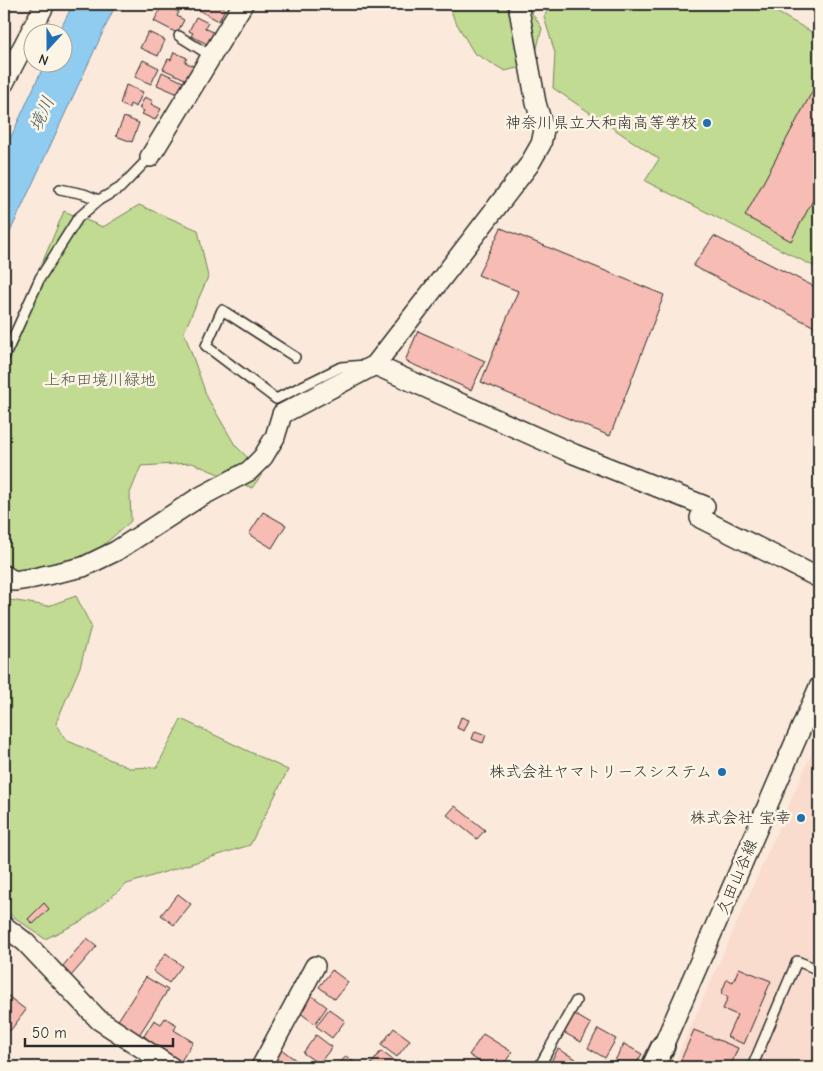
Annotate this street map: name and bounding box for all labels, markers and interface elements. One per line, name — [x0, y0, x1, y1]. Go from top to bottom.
north arrow — [22, 22, 72, 72]
text: N — [36, 50, 51, 69]
water label: 境川 — [25, 93, 59, 135]
place label: 神奈川県立大和南高等学校 — [505, 114, 697, 132]
marker: 神奈川県立大和南高等学校 — [701, 117, 713, 129]
park label: 上和田境川緑地 — [44, 371, 156, 389]
place label: 株式会社ヤマトリースシステム — [489, 763, 712, 781]
marker: 株式会社ヤマトリースシステム — [716, 766, 728, 778]
place label: 株式会社 宝幸 — [690, 809, 791, 827]
marker: 株式会社 宝幸 — [795, 812, 807, 824]
street label: 久田山谷線 — [713, 837, 761, 917]
scale bar — [25, 1016, 172, 1048]
text: 50 m — [32, 1024, 67, 1042]

